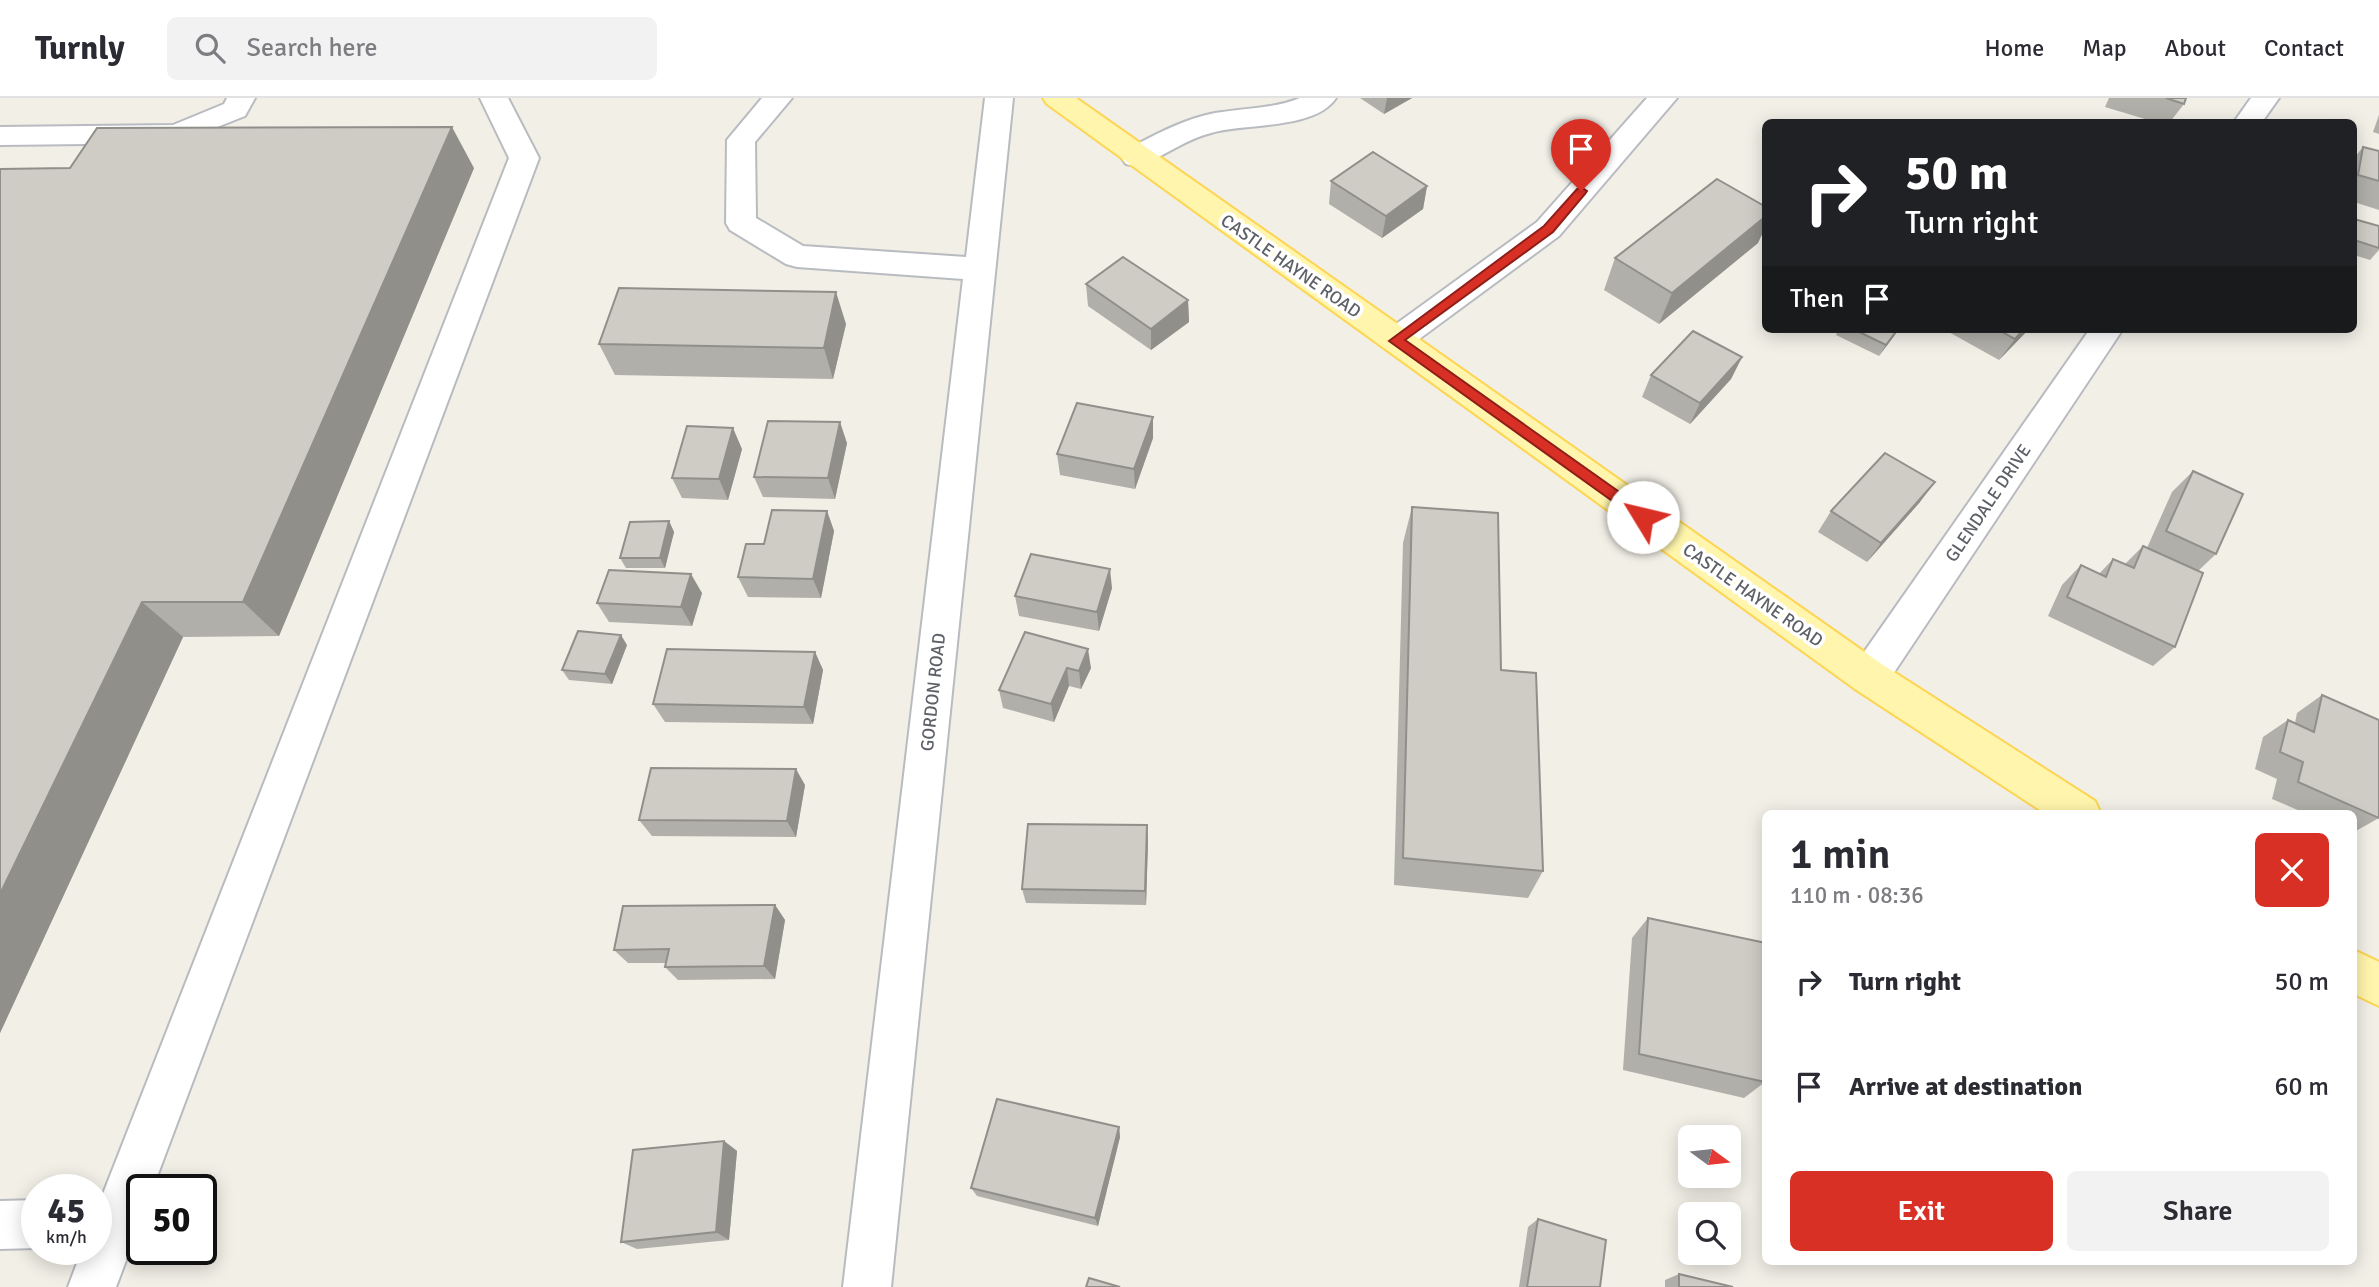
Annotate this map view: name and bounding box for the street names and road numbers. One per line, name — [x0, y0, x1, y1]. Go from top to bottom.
street label: CASTLE HAYNE ROAD — [1217, 209, 1365, 323]
street label: GLENDALE DRIVE — [1940, 440, 2036, 566]
street label: CASTLE HAYNE ROAD — [1679, 538, 1827, 652]
street label: GORDON ROAD — [916, 632, 950, 752]

